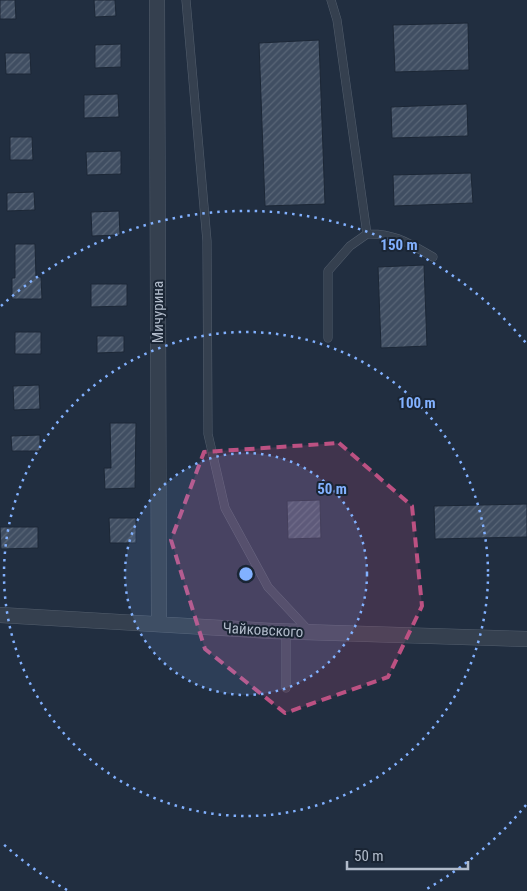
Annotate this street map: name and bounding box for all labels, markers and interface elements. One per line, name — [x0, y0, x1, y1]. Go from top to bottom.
text: 150 m — [380, 236, 418, 254]
street label: Мичурина — [149, 281, 167, 343]
text: 100 m — [398, 394, 436, 412]
text: 50 m — [317, 480, 347, 498]
centre of rings — [237, 565, 255, 583]
street label: Чайковского — [222, 619, 304, 641]
scale bar — [347, 838, 468, 870]
text: 50 m — [354, 847, 384, 865]

